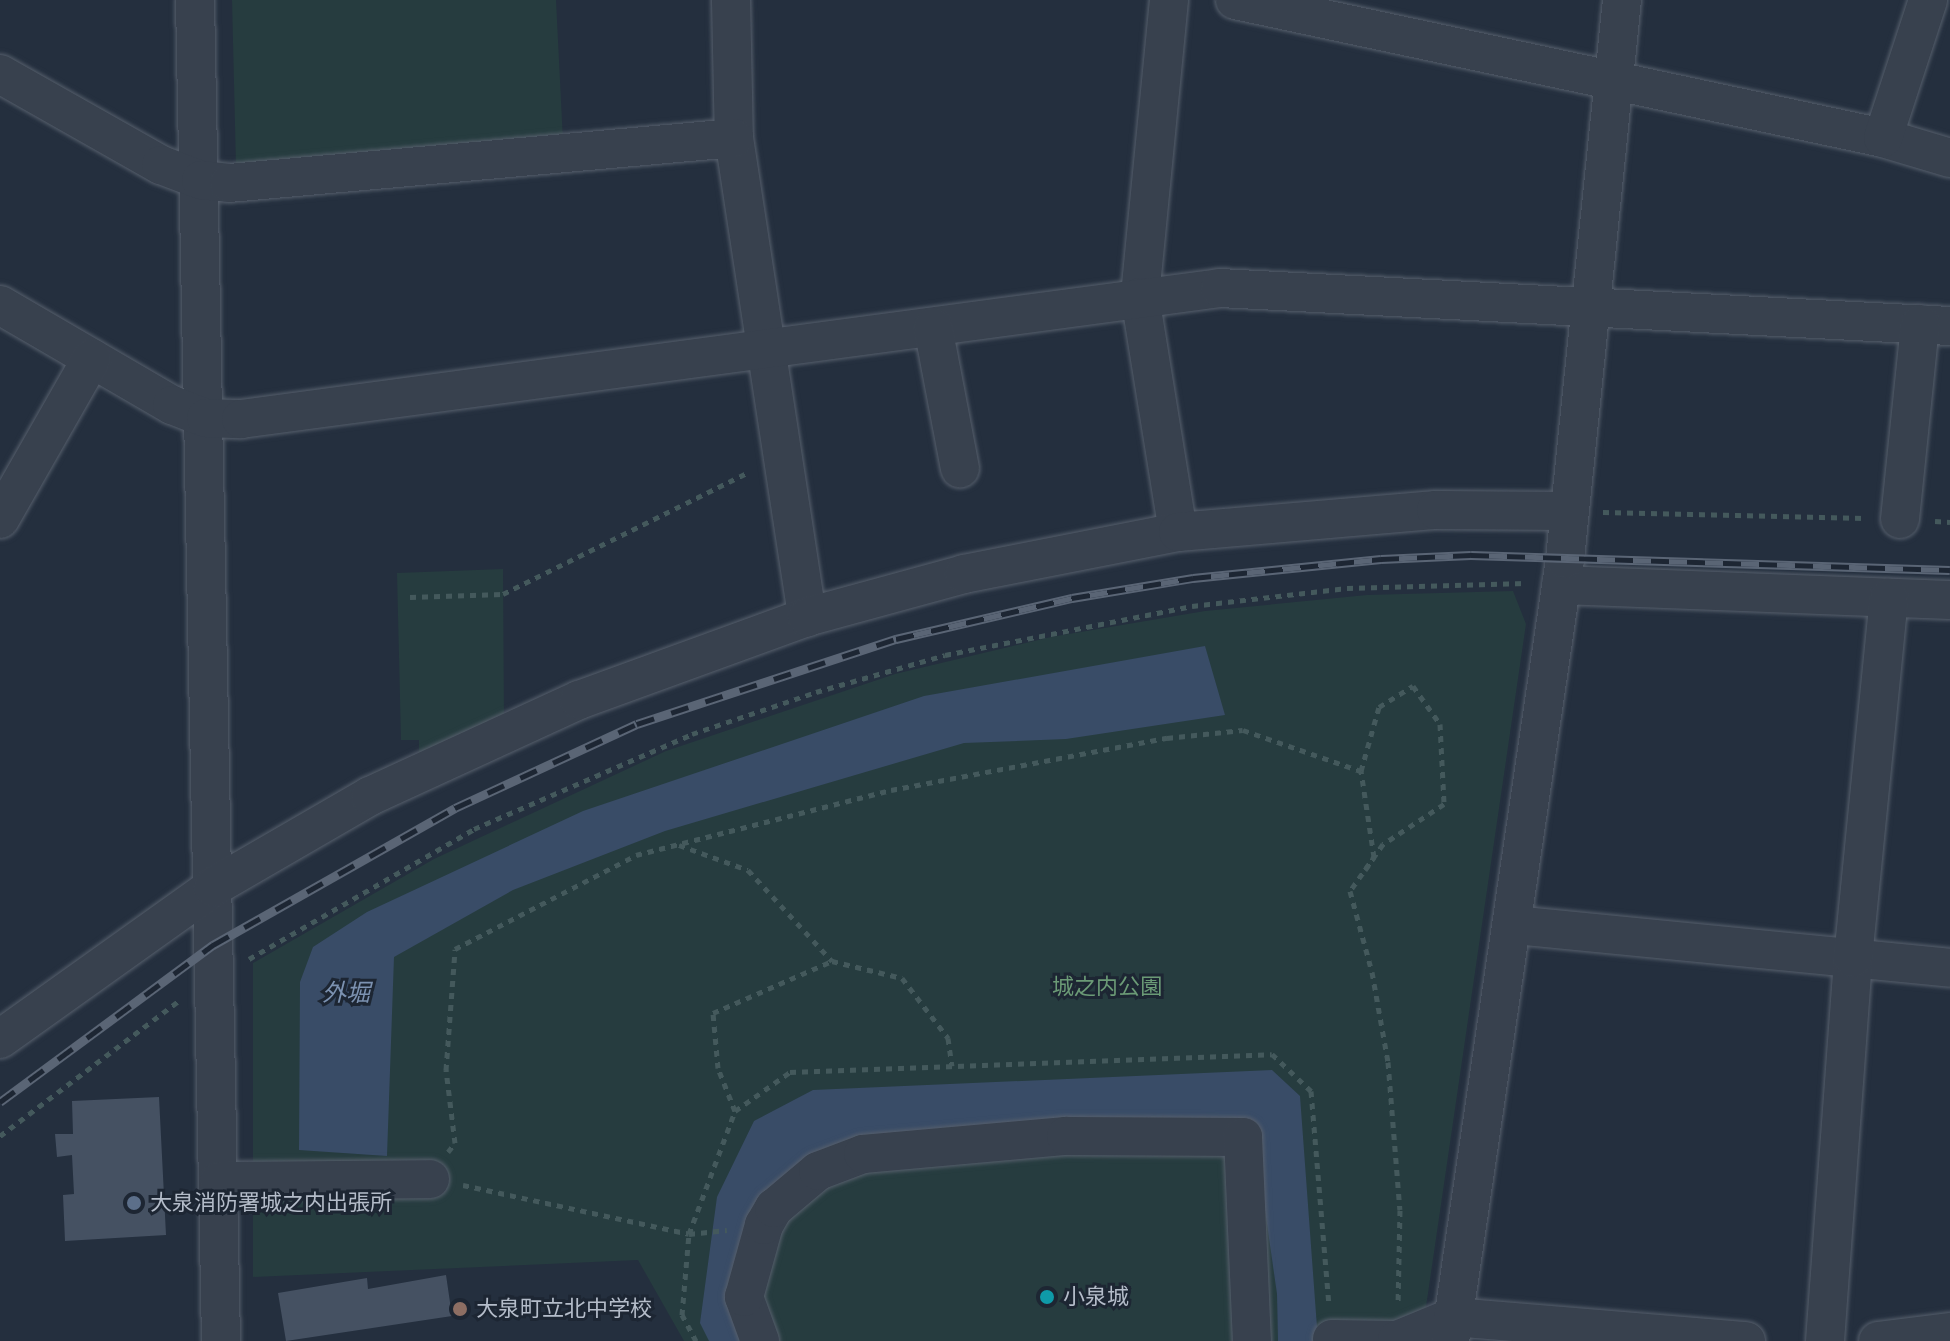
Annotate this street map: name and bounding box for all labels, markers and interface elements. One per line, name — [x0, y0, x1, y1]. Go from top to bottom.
park label: 城之内公園 — [1052, 974, 1162, 1000]
water label: 外堀 — [322, 979, 370, 1007]
place label: 大泉消防署城之内出張所 — [150, 1190, 392, 1216]
marker: 大泉消防署城之内出張所 — [125, 1194, 143, 1212]
place label: 小泉城 — [1063, 1284, 1129, 1310]
marker: 小泉城 — [1038, 1288, 1056, 1306]
place label: 大泉町立北中学校 — [476, 1296, 652, 1322]
marker: 大泉町立北中学校 — [451, 1300, 469, 1318]

